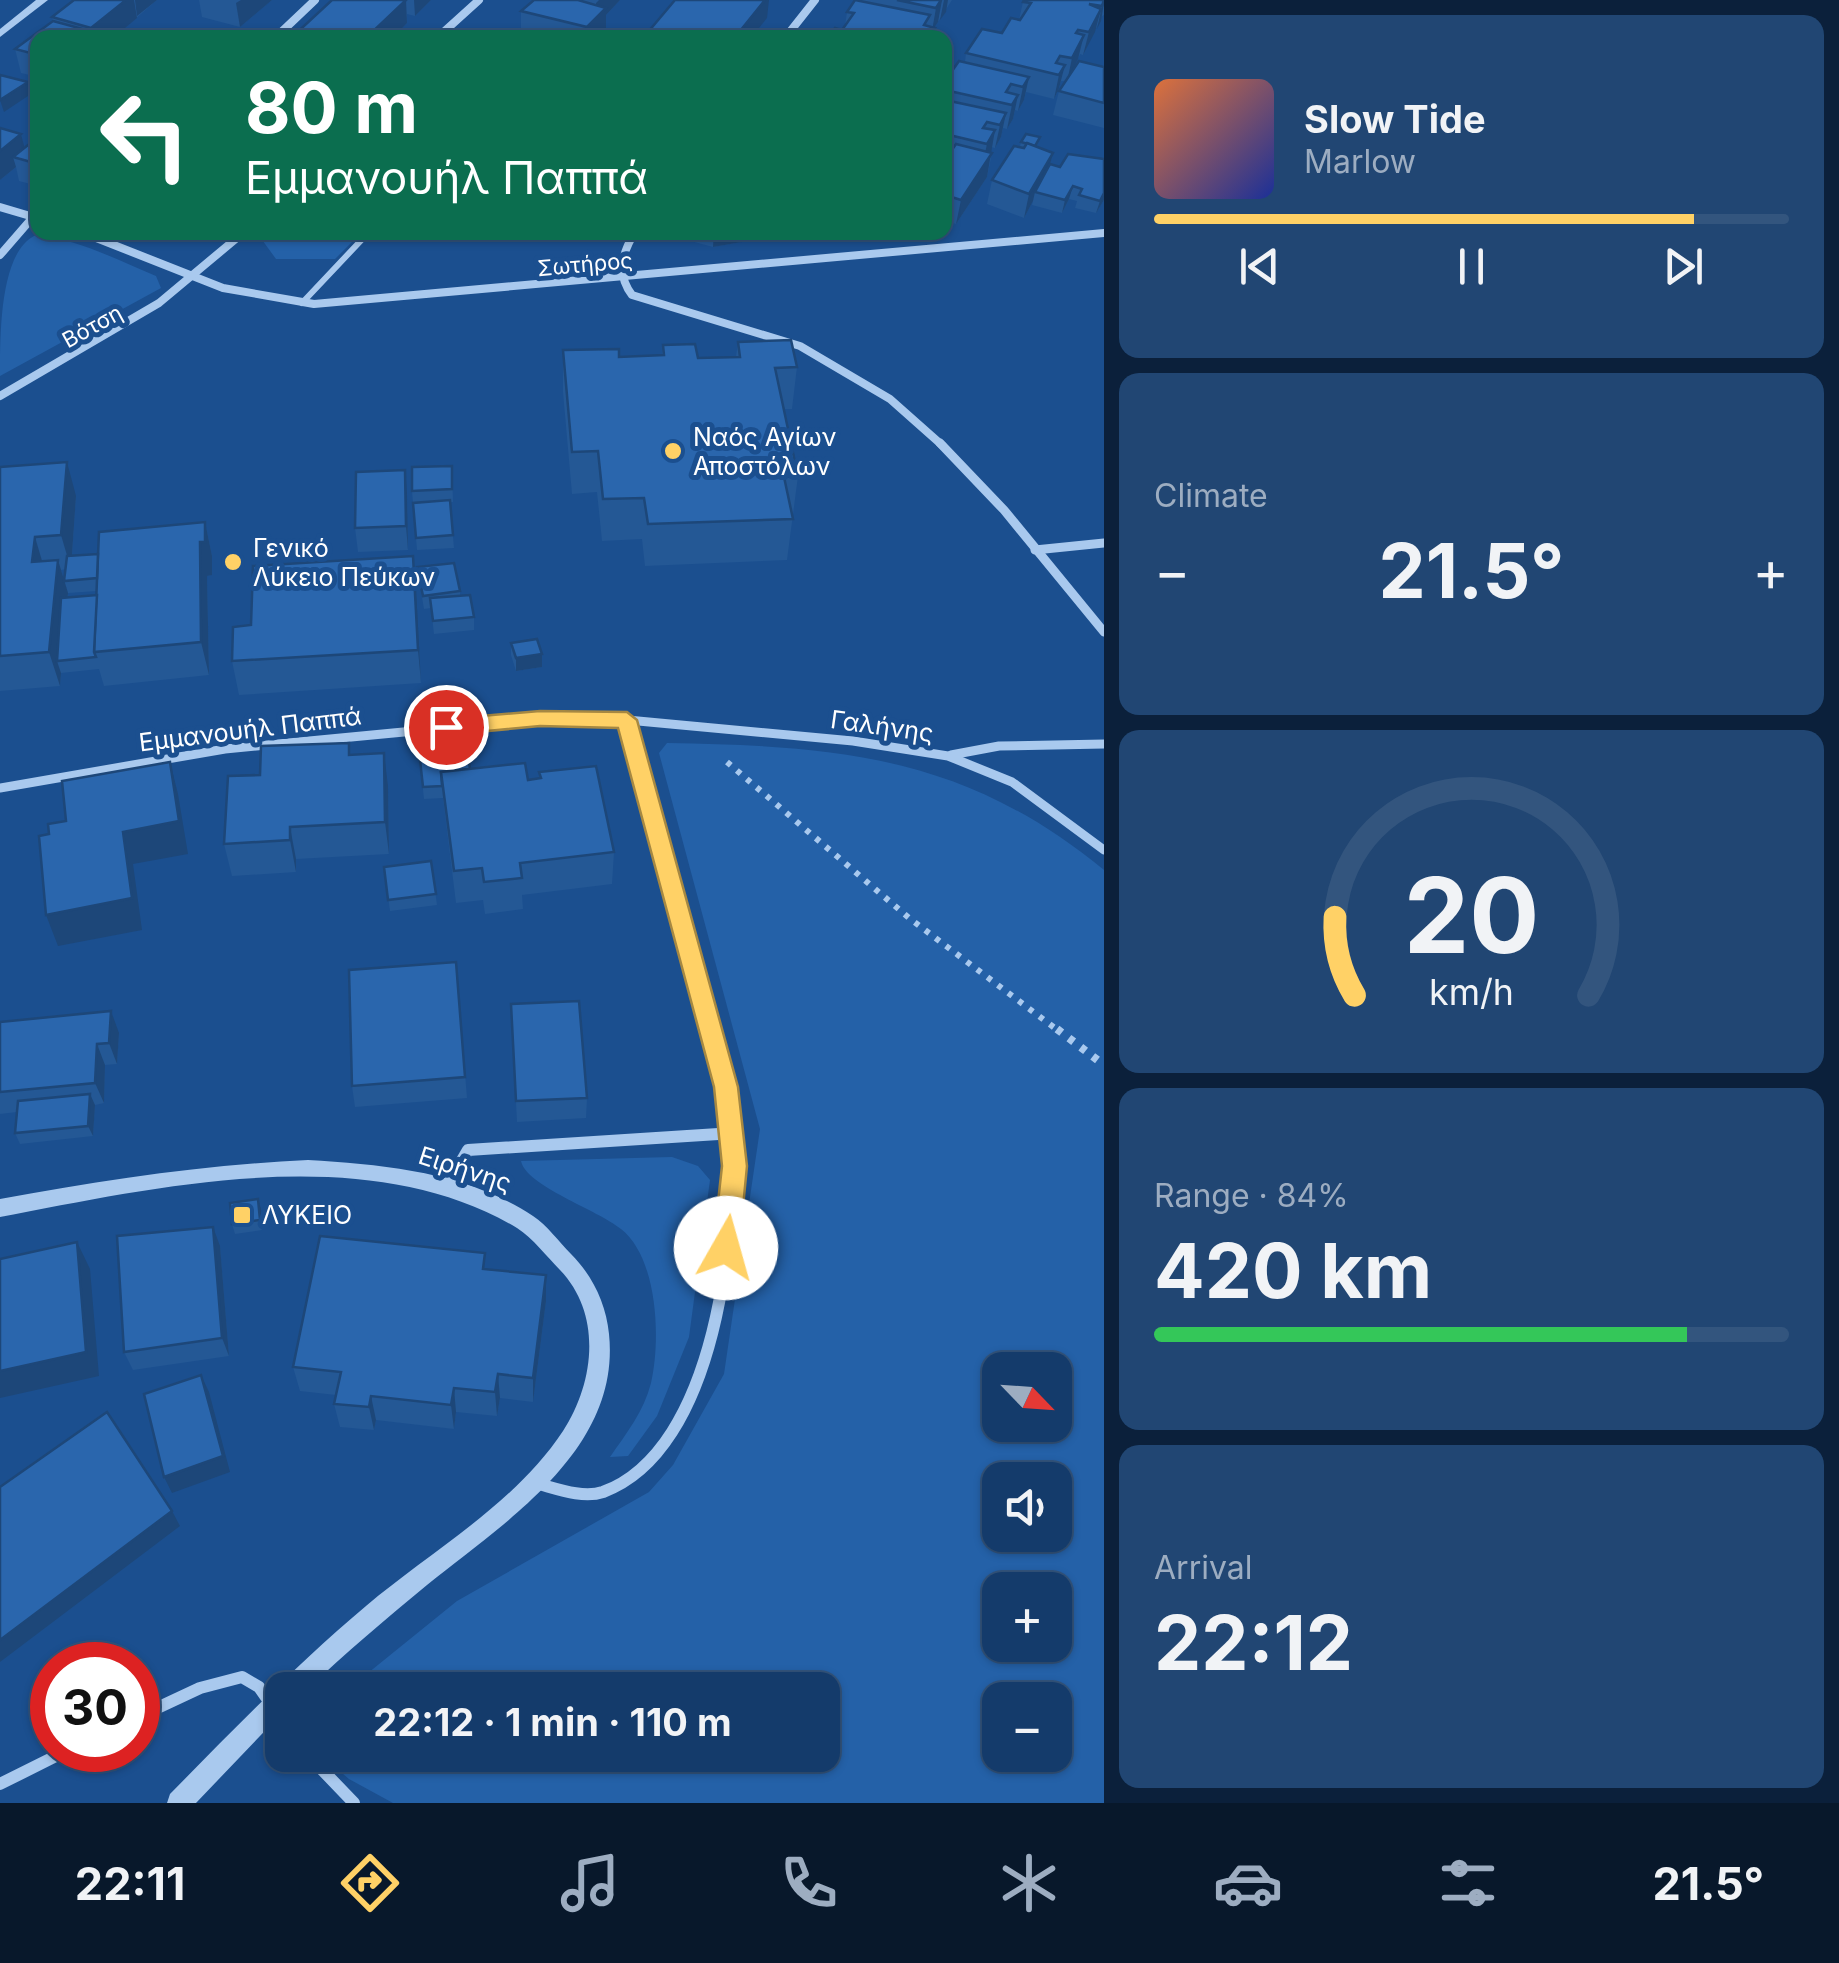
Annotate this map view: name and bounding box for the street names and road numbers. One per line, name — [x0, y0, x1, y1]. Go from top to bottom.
street label: Σωτήρος — [536, 247, 634, 281]
street label: Βότση — [57, 299, 127, 353]
street label: Εμμανουήλ Παππά — [137, 700, 363, 758]
street label: Γαλήνης — [829, 704, 935, 748]
street label: Ειρήνης — [415, 1140, 515, 1198]

